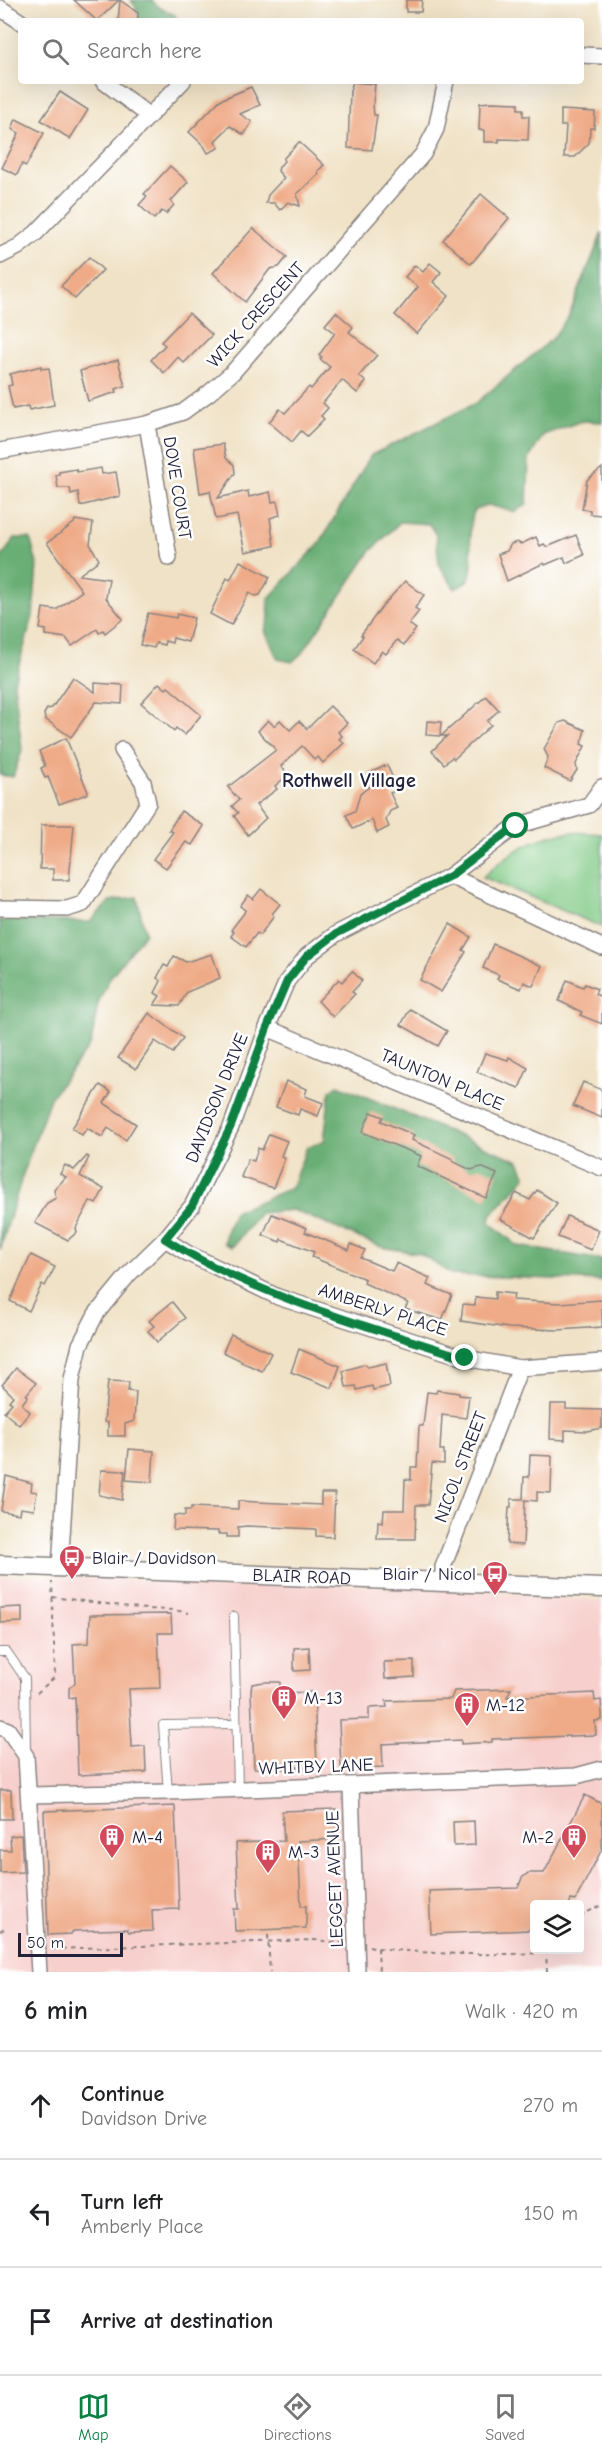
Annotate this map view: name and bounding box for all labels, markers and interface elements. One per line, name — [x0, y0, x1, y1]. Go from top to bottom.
search box — [18, 18, 584, 84]
icon: search — [39, 35, 72, 68]
text: Search here — [87, 38, 202, 64]
street label: WICK CRESCENT — [203, 257, 309, 372]
street label: DOVE COURT — [158, 435, 196, 542]
district label: Rothwell Village — [282, 769, 416, 792]
route start — [502, 812, 528, 838]
street label: DAVIDSON DRIVE — [181, 1030, 253, 1166]
street label: TAUNTON PLACE — [377, 1045, 507, 1115]
street label: AMBERLY PLACE — [316, 1279, 450, 1341]
route end — [451, 1344, 477, 1370]
street label: NICOL STREET — [430, 1408, 492, 1525]
bus stop icon: Blair / Davidson — [57, 1543, 87, 1581]
place label: Blair / Davidson — [92, 1548, 216, 1569]
bus stop icon: Blair / Nicol — [480, 1559, 510, 1597]
street label: BLAIR ROAD — [252, 1564, 351, 1589]
place label: Blair / Nicol — [382, 1564, 476, 1585]
building icon: M-13 — [269, 1683, 299, 1721]
place label: M-13 — [304, 1688, 343, 1709]
building icon: M-12 — [452, 1690, 482, 1728]
place label: M-12 — [486, 1695, 525, 1716]
street label: WHITBY LANE — [258, 1754, 374, 1780]
street label: LEGGET AVENUE — [322, 1810, 348, 1948]
building icon: M-4 — [97, 1822, 127, 1860]
building icon: M-2 — [559, 1822, 589, 1860]
place label: M-4 — [132, 1827, 163, 1848]
place label: M-2 — [522, 1827, 554, 1848]
building icon: M-3 — [253, 1837, 283, 1875]
place label: M-3 — [288, 1842, 319, 1863]
map controls — [530, 1900, 584, 1954]
button: layers — [530, 1900, 584, 1954]
scale bar — [18, 1930, 123, 1958]
text: 50 m — [27, 1934, 64, 1952]
text: 6 min — [24, 1996, 88, 2026]
text: Walk · 420 m — [465, 2000, 578, 2023]
text: Continue — [81, 2081, 164, 2107]
icon: ahead — [24, 2089, 57, 2122]
text: 270 m — [523, 2094, 578, 2117]
text: Davidson Drive — [81, 2107, 207, 2130]
text: Turn left — [81, 2189, 163, 2215]
icon: left — [24, 2197, 57, 2230]
text: 150 m — [524, 2202, 578, 2225]
text: Amberly Place — [81, 2215, 203, 2238]
icon: arrive — [24, 2305, 57, 2338]
text: Arrive at destination — [81, 2308, 273, 2334]
tab: Map — [77, 2390, 110, 2444]
tab: Directions — [264, 2390, 331, 2444]
tab: Saved — [485, 2390, 525, 2444]

